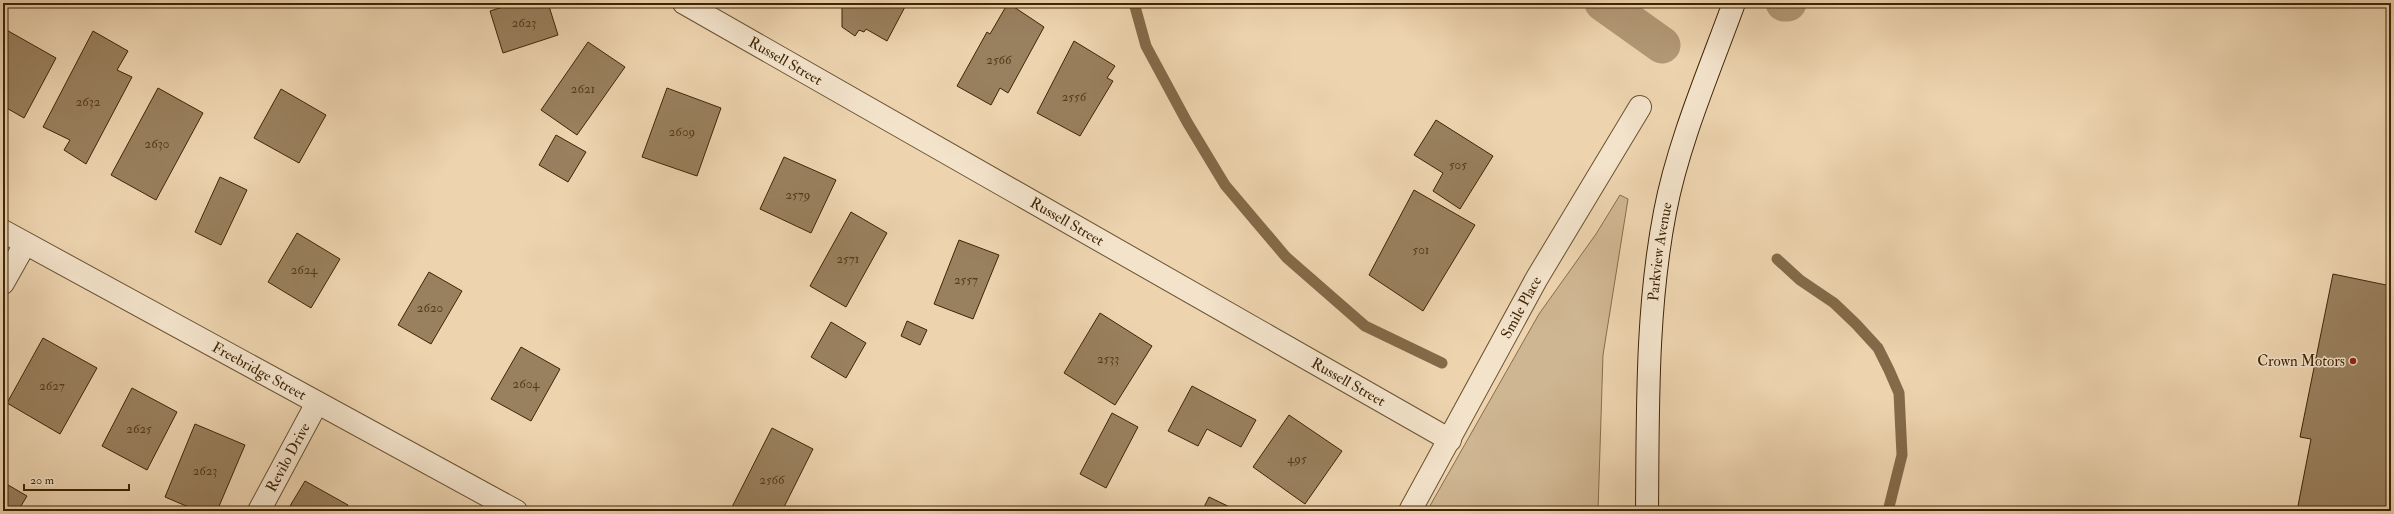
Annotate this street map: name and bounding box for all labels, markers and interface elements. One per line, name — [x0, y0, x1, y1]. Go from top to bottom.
house number: 2623 — [512, 15, 536, 31]
street label: Russell Street — [745, 32, 826, 90]
house number: 2566 — [986, 52, 1013, 68]
house number: 2621 — [571, 81, 596, 97]
house number: 2556 — [1062, 89, 1088, 105]
house number: 2632 — [76, 94, 101, 110]
house number: 2609 — [669, 124, 695, 140]
house number: 2630 — [145, 136, 169, 152]
house number: 505 — [1449, 157, 1467, 173]
house number: 2579 — [786, 187, 810, 203]
street label: Russell Street — [1027, 193, 1107, 250]
street label: Parkview Avenue — [1643, 200, 1676, 302]
house number: 501 — [1413, 242, 1430, 258]
house number: 2571 — [837, 251, 860, 267]
house number: 2624 — [291, 262, 318, 278]
house number: 2557 — [954, 272, 978, 288]
street label: Smile Place — [1496, 273, 1546, 342]
house number: 2620 — [417, 300, 443, 316]
street label: Freebridge Street — [209, 338, 310, 404]
house number: 2533 — [1097, 351, 1119, 367]
place label: Crown Motors — [2257, 352, 2345, 371]
street label: Russell Street — [1308, 353, 1389, 411]
marker: Crown Motors — [2348, 356, 2358, 366]
house number: 2604 — [513, 376, 540, 392]
house number: 2627 — [39, 378, 65, 394]
street label: Revilo Drive — [262, 419, 314, 495]
house number: 2625 — [126, 421, 152, 437]
house number: 495 — [1287, 451, 1307, 467]
house number: 2623 — [193, 463, 217, 479]
scale bar — [24, 466, 129, 492]
house number: 2566 — [759, 472, 786, 488]
text: 20 m — [30, 473, 55, 488]

